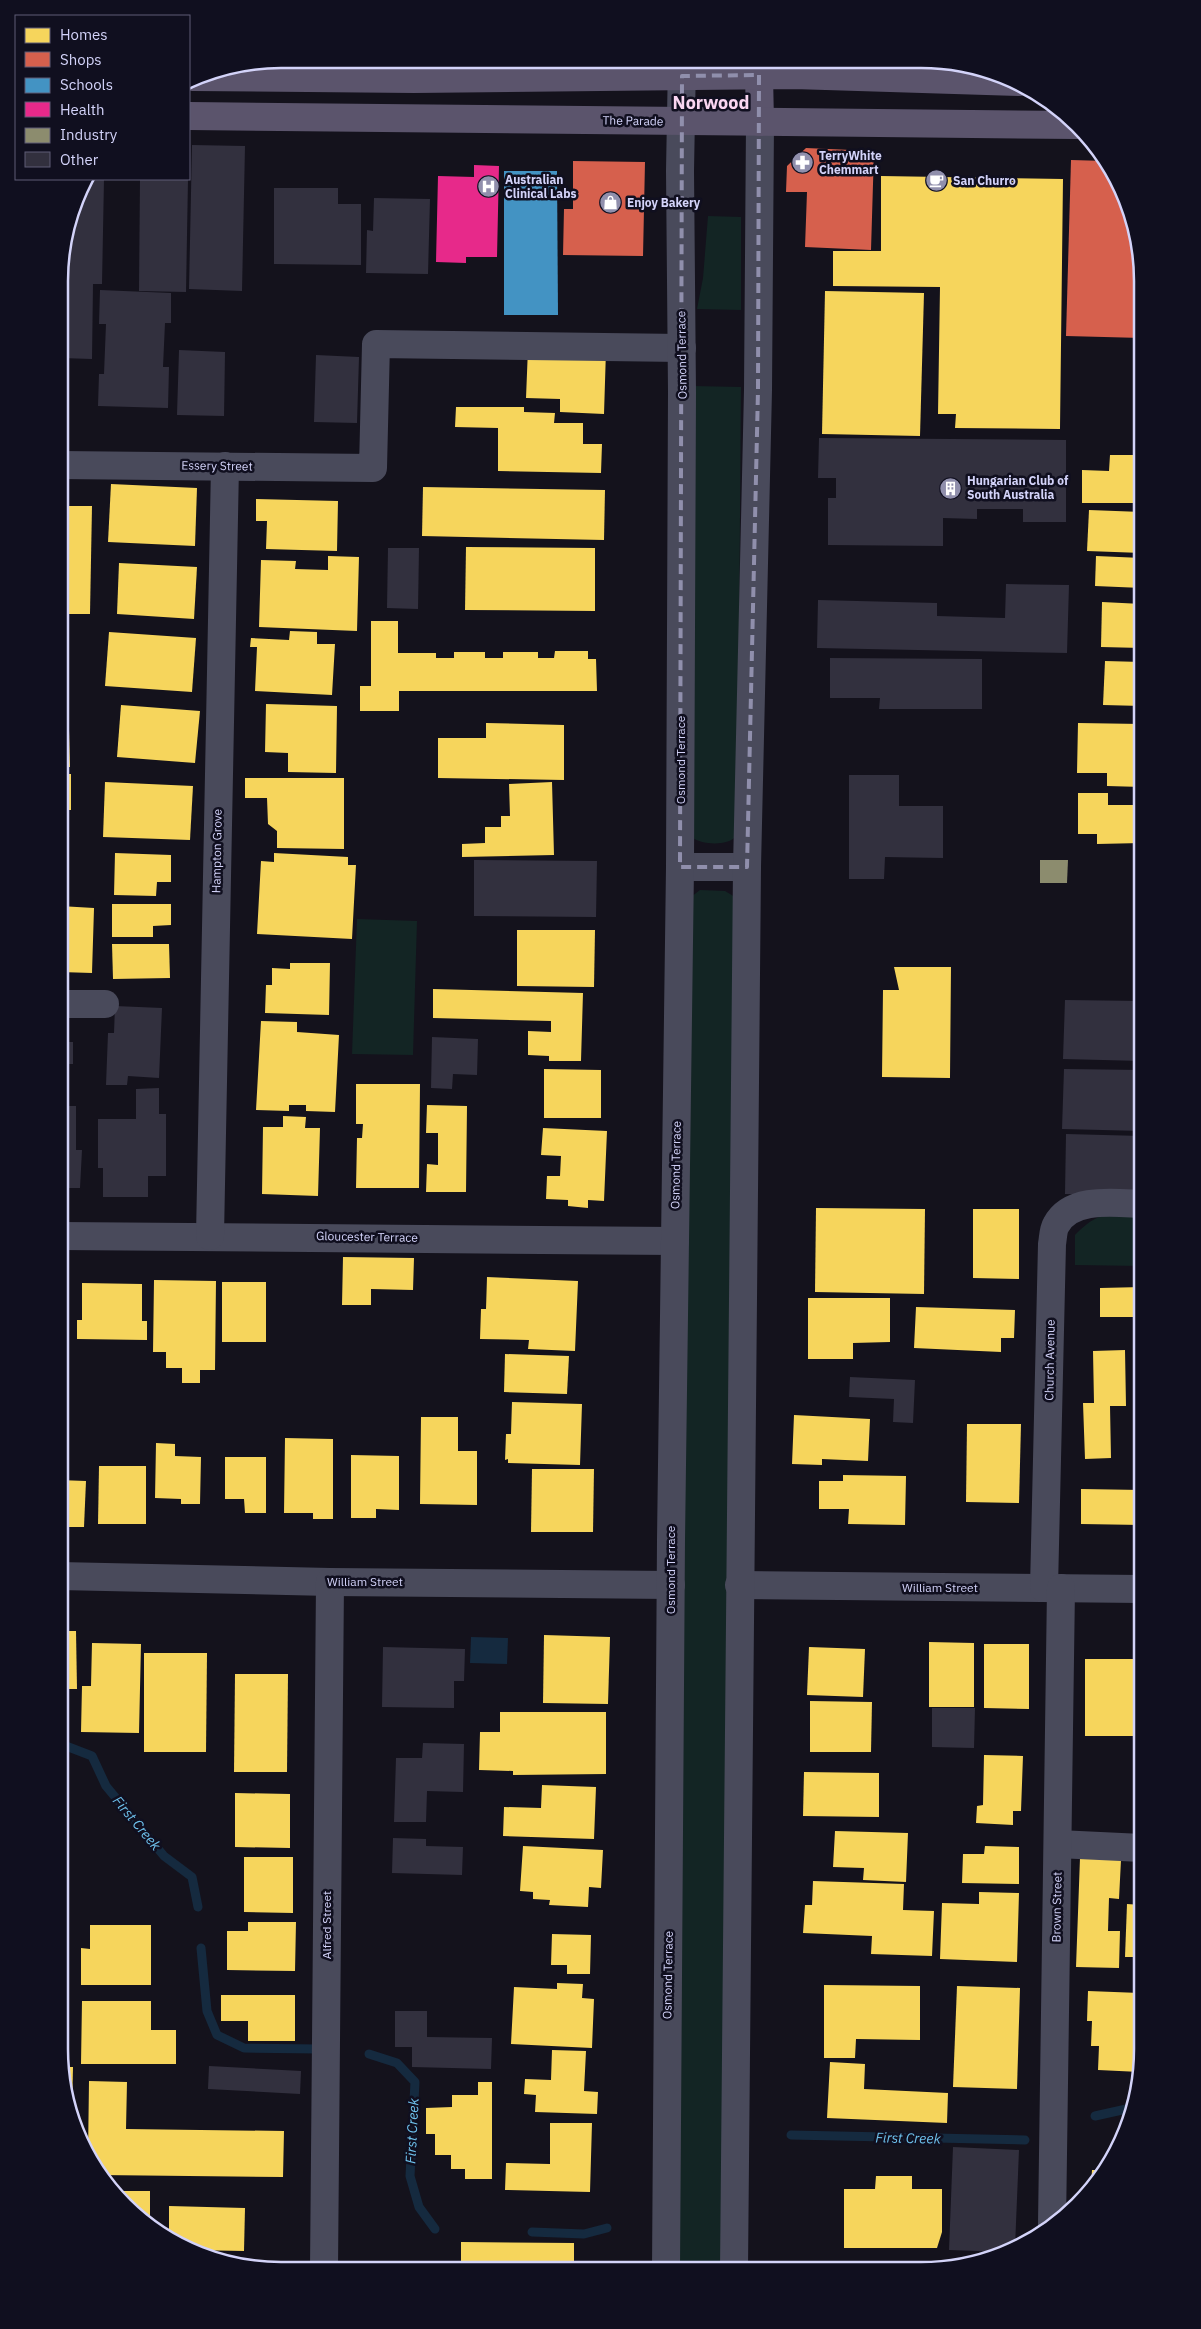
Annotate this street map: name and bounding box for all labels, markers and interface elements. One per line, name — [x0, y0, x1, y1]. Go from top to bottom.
legend — [15, 15, 190, 180]
text: Homes — [60, 25, 108, 44]
text: Shops — [60, 50, 102, 69]
text: Schools — [60, 75, 113, 94]
district label: Norwood — [673, 91, 749, 114]
text: Health — [60, 100, 105, 119]
street label: The Parade — [602, 112, 664, 129]
text: Industry — [60, 125, 118, 144]
place label: TerryWhite Chemmart — [819, 148, 882, 177]
text: Other — [60, 150, 99, 169]
pharmacy icon: TerryWhite Chemmart — [791, 151, 815, 175]
cafe icon: San Churro — [925, 169, 949, 193]
place label: Australian Clinical Labs — [505, 172, 577, 201]
place label: San Churro — [953, 173, 1016, 188]
hospital icon: Australian Clinical Labs — [477, 175, 501, 199]
shop icon: Enjoy Bakery — [599, 191, 623, 215]
place label: Enjoy Bakery — [627, 195, 701, 210]
street label: Osmond Terrace — [673, 310, 690, 399]
street label: Essery Street — [181, 457, 253, 474]
place label: Hungarian Club of South Australia — [967, 473, 1069, 502]
building icon: Hungarian Club of South Australia — [939, 476, 963, 500]
street label: Osmond Terrace — [673, 715, 688, 804]
street label: Hampton Grove — [208, 808, 225, 893]
street label: Osmond Terrace — [667, 1120, 684, 1209]
street label: Gloucester Terrace — [316, 1228, 418, 1245]
street label: Church Avenue — [1041, 1319, 1058, 1401]
street label: Osmond Terrace — [663, 1525, 678, 1614]
street label: William Street — [327, 1574, 403, 1589]
street label: William Street — [902, 1580, 978, 1595]
water label: First Creek — [109, 1792, 165, 1854]
street label: Brown Street — [1048, 1872, 1065, 1942]
street label: Alfred Street — [319, 1891, 334, 1959]
street label: Osmond Terrace — [659, 1930, 676, 2019]
water label: First Creek — [401, 2097, 423, 2164]
water label: First Creek — [875, 2128, 942, 2148]

